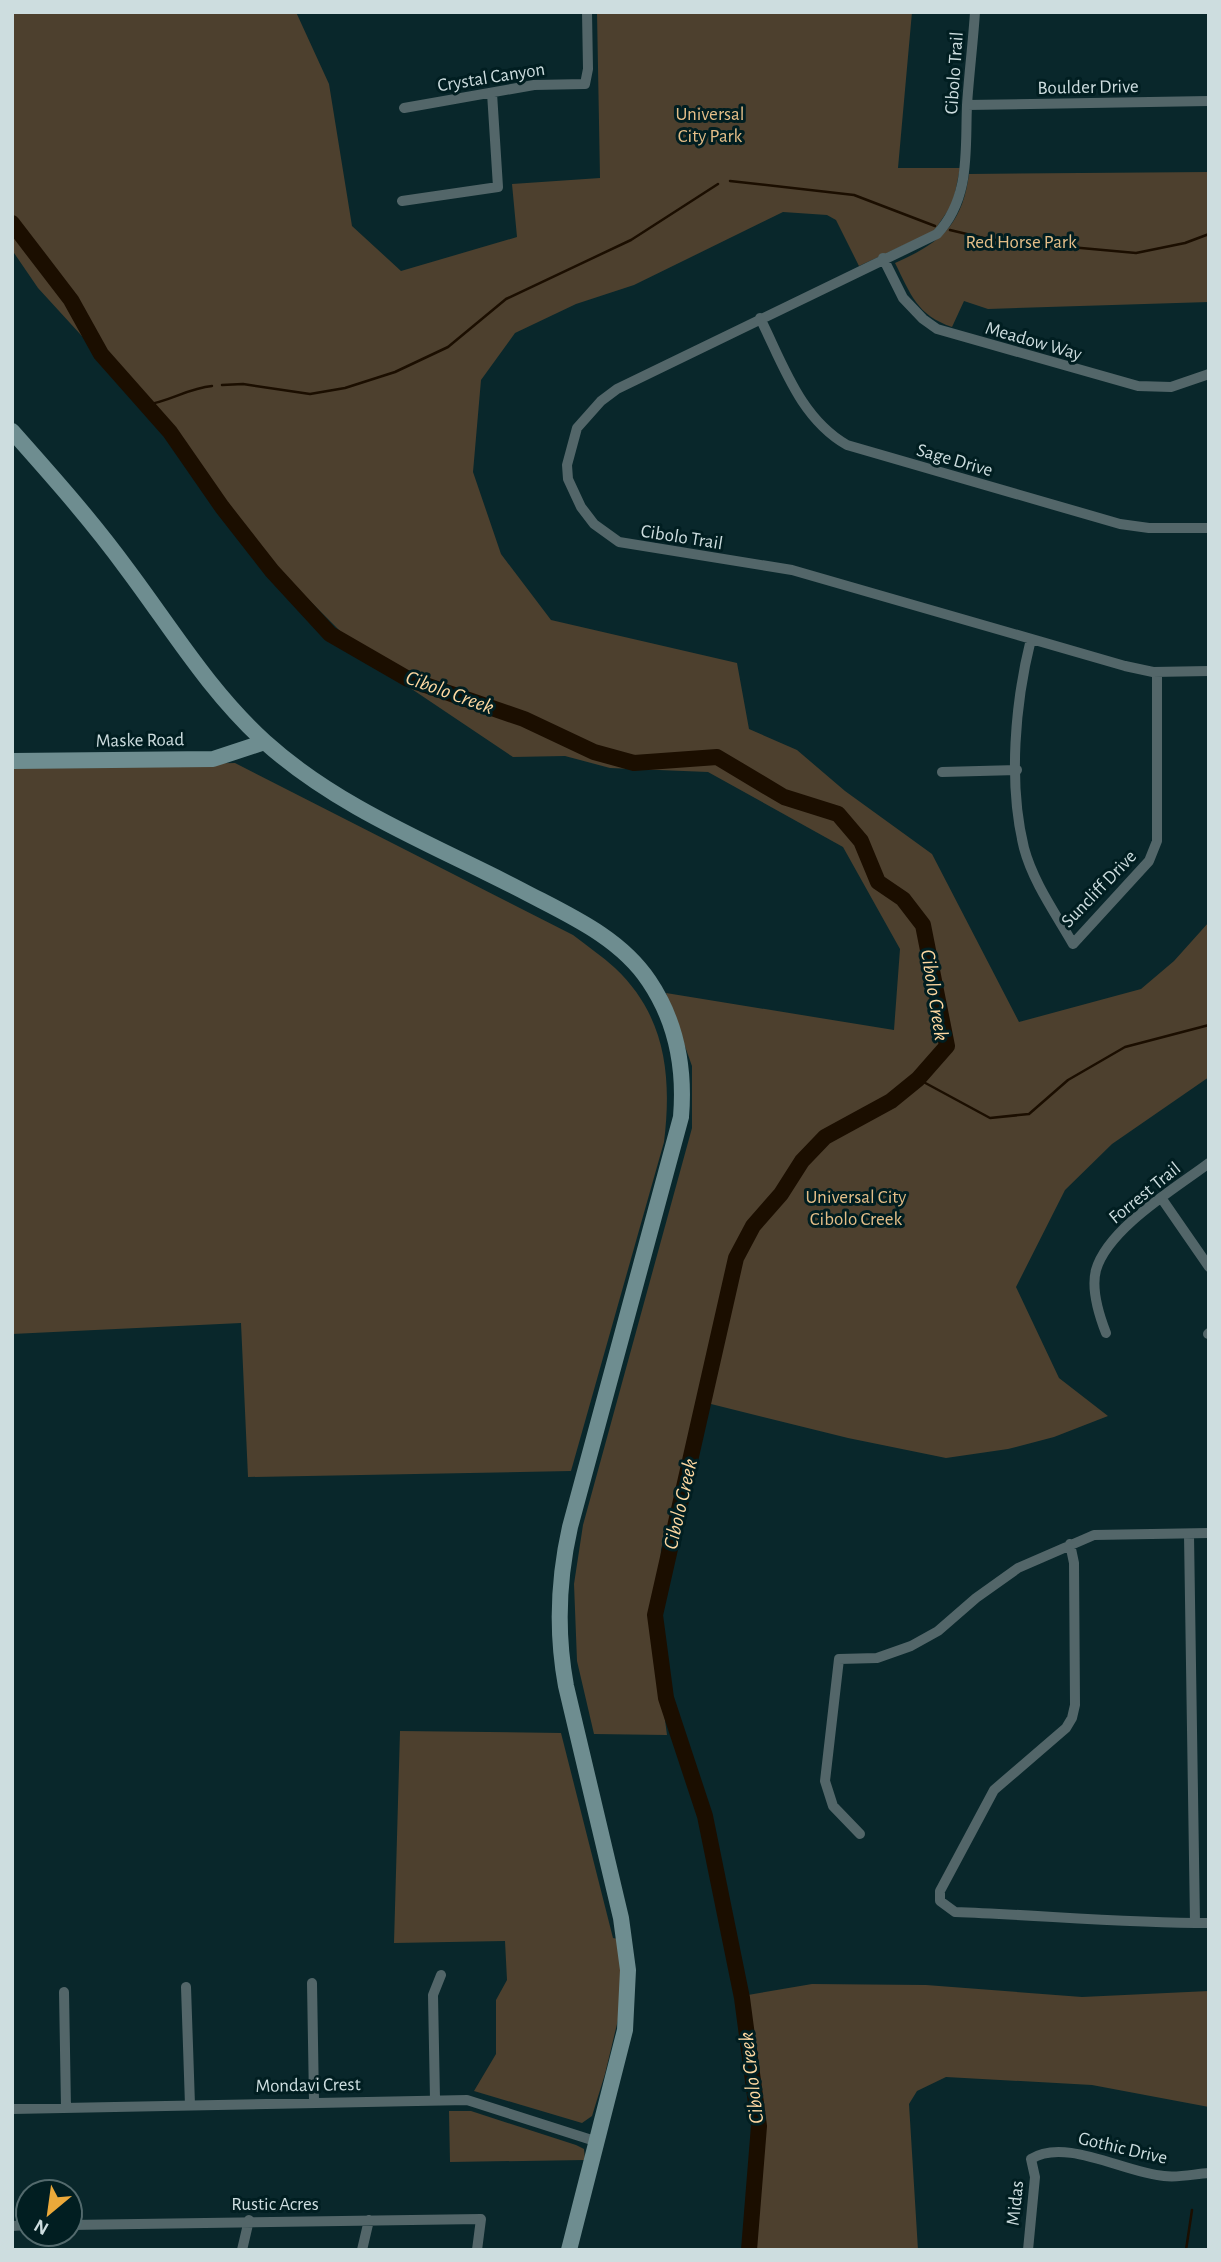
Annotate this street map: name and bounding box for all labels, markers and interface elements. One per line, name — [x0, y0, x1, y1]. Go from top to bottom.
street label: Cibolo Trail — [942, 31, 967, 115]
street label: Crystal Canyon — [436, 60, 546, 95]
street label: Boulder Drive — [1037, 77, 1139, 98]
park label: Universal City Park — [675, 105, 745, 146]
park label: Red Horse Park — [965, 233, 1077, 252]
street label: Meadow Way — [983, 319, 1084, 364]
street label: Sage Drive — [914, 441, 995, 480]
street label: Cibolo Trail — [639, 522, 724, 553]
water label: Cibolo Creek — [403, 667, 497, 718]
street label: Maske Road — [96, 730, 185, 751]
street label: Suncliff Drive — [1058, 847, 1140, 931]
water label: Cibolo Creek — [917, 948, 952, 1043]
street label: Forrest Trail — [1106, 1159, 1184, 1228]
park label: Universal City Cibolo Creek — [806, 1188, 906, 1229]
water label: Cibolo Creek — [660, 1456, 701, 1551]
water label: Cibolo Creek — [735, 2031, 768, 2125]
street label: Mondavi Crest — [255, 2075, 361, 2096]
street label: Gothic Drive — [1076, 2129, 1169, 2168]
north arrow — [14, 2178, 84, 2248]
street label: Midas — [1004, 2180, 1027, 2227]
street label: Rustic Acres — [231, 2195, 319, 2214]
text: N — [31, 2215, 52, 2238]

